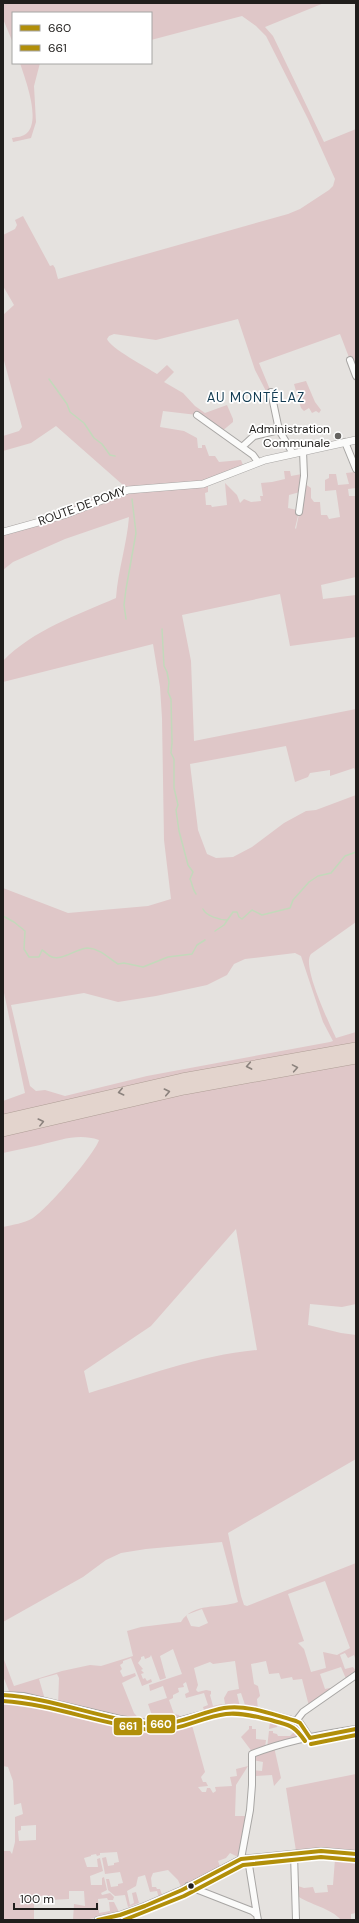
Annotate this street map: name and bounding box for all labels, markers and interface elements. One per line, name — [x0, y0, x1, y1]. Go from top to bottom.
legend — [12, 12, 152, 64]
text: 660 — [48, 20, 71, 36]
text: 661 — [48, 40, 67, 56]
district label: AU MONTÉLAZ — [207, 388, 305, 406]
place label: Administration Communale — [249, 421, 330, 451]
marker: Administration Communale — [333, 431, 343, 441]
street label: ROUTE DE POMY — [36, 483, 128, 529]
one-way arrow — [245, 1061, 252, 1070]
one-way arrow — [292, 1064, 298, 1073]
one-way arrow — [118, 1088, 124, 1096]
one-way arrow — [164, 1089, 171, 1097]
one-way arrow — [37, 1118, 44, 1127]
line badge: 660 — [146, 1714, 176, 1734]
line badge: 661 — [113, 1717, 143, 1736]
text: 660 — [150, 1717, 172, 1731]
text: 661 — [119, 1719, 137, 1733]
unlabelled marker — [186, 1881, 196, 1891]
scale bar — [14, 1885, 97, 1911]
text: 100 m — [20, 1891, 54, 1907]

